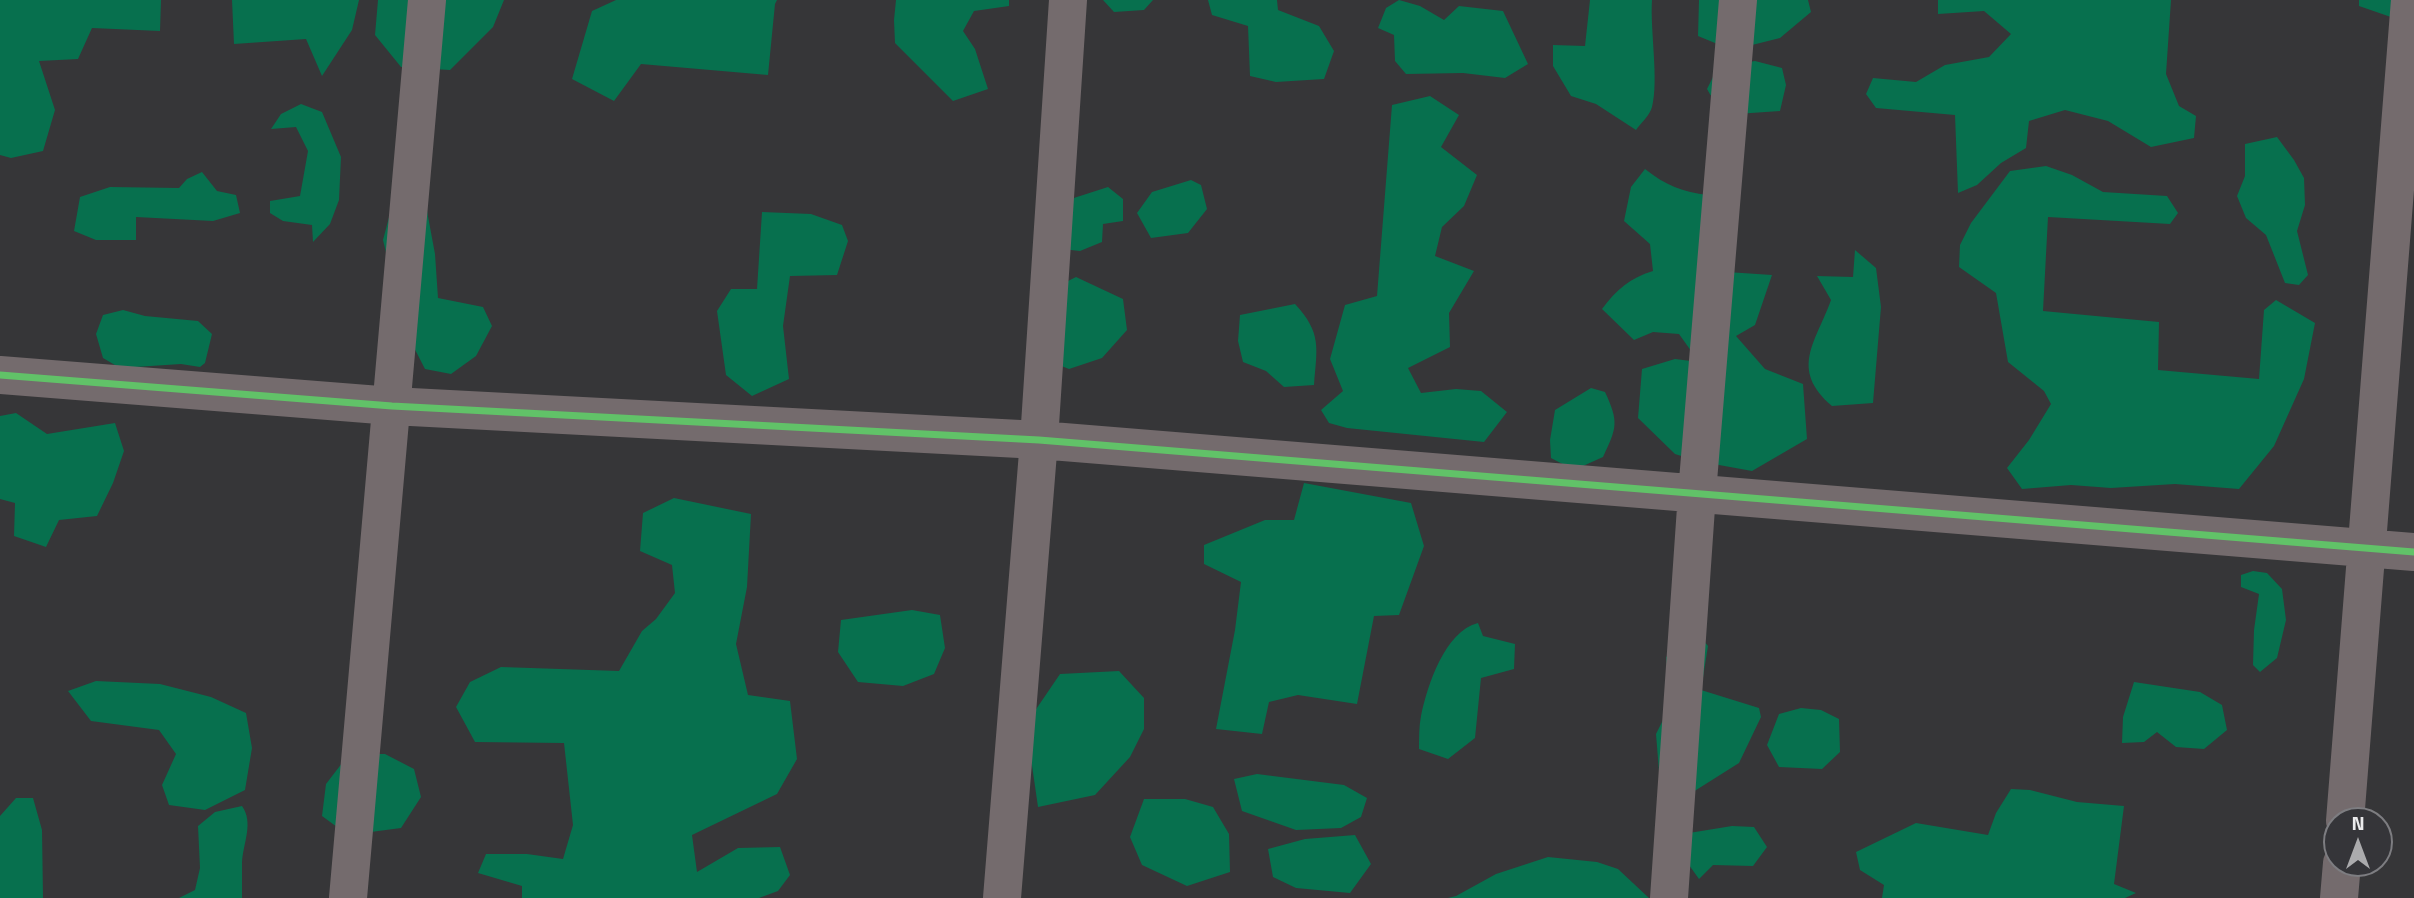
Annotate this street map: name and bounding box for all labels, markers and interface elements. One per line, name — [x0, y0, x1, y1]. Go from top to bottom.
north arrow — [2323, 807, 2393, 877]
text: N — [2351, 808, 2365, 837]

